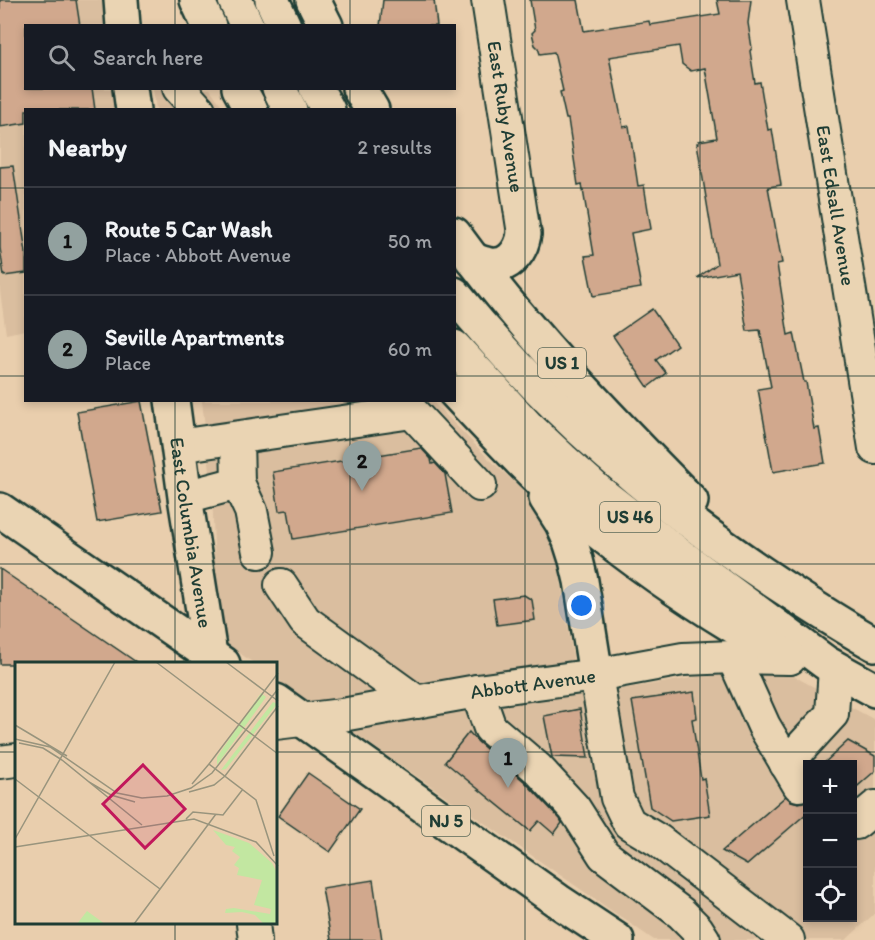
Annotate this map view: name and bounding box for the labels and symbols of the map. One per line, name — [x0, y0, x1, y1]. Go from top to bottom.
street label: East Ruby Avenue — [482, 39, 529, 194]
street label: East Edsall Avenue — [811, 123, 861, 287]
road number: US 1 — [538, 348, 586, 378]
street label: East Columbia Avenue — [165, 436, 218, 630]
pin: 2 — [342, 442, 382, 491]
road number: US 46 — [600, 502, 660, 532]
your location — [567, 591, 596, 620]
inset map — [15, 662, 278, 925]
street label: Abbott Avenue — [468, 663, 597, 704]
pin: 1 — [488, 738, 528, 788]
road number: NJ 5 — [422, 806, 470, 836]

